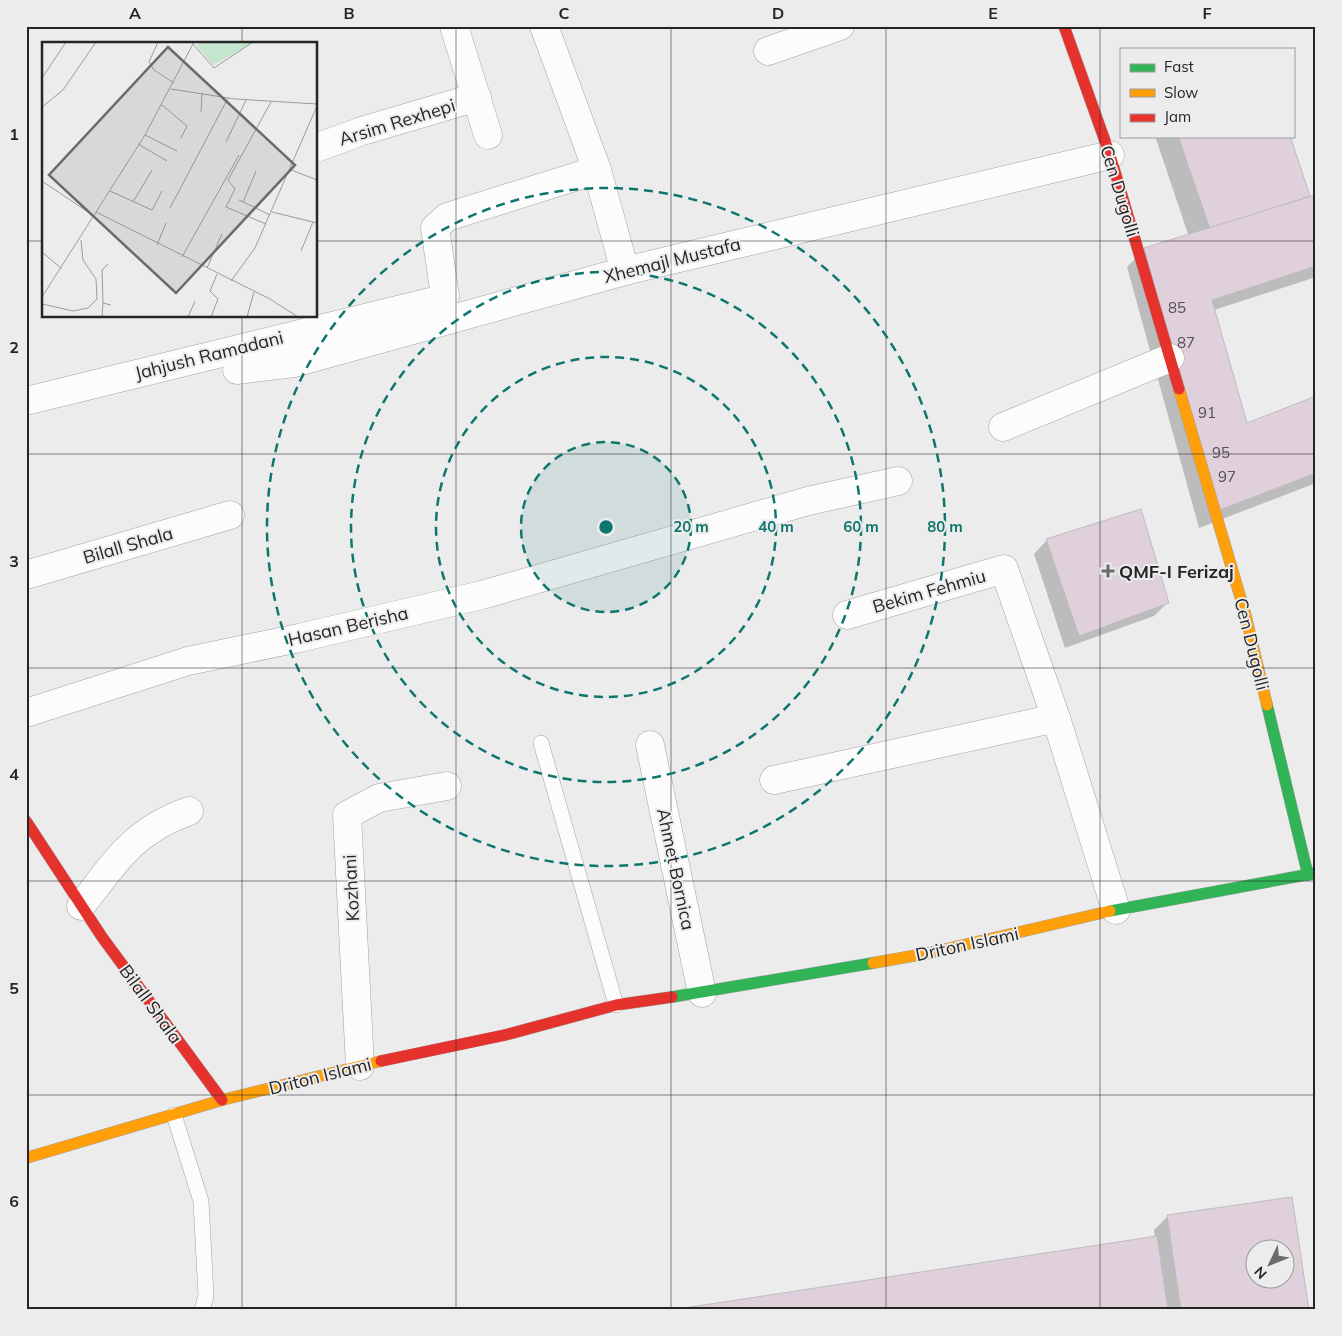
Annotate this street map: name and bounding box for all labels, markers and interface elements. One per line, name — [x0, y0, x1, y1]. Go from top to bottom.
text: A — [129, 3, 141, 23]
text: B — [343, 3, 355, 23]
text: C — [559, 3, 570, 23]
text: D — [772, 3, 784, 23]
text: E — [988, 3, 998, 23]
text: F — [1202, 3, 1212, 23]
inset map — [42, 42, 318, 318]
legend — [1120, 48, 1294, 138]
text: Fast — [1164, 57, 1194, 76]
text: Slow — [1164, 83, 1198, 102]
street label: Arsim Rexhepi — [336, 93, 458, 151]
text: Jam — [1164, 107, 1191, 126]
text: 1 — [9, 124, 19, 144]
street label: Cen Dugolli — [1095, 142, 1145, 240]
street label: Xhemajl Mustafa — [601, 232, 743, 288]
house number: 85 — [1168, 298, 1186, 317]
street label: Jahjush Ramadani — [132, 325, 286, 385]
house number: 87 — [1177, 333, 1195, 352]
text: 2 — [9, 337, 19, 357]
house number: 91 — [1198, 403, 1216, 422]
house number: 95 — [1212, 443, 1230, 462]
house number: 97 — [1218, 467, 1236, 486]
text: 20 m — [673, 517, 709, 536]
text: 40 m — [758, 517, 794, 536]
text: 60 m — [843, 517, 879, 536]
text: 80 m — [927, 517, 963, 536]
centre of rings — [597, 518, 615, 536]
street label: Bilall Shala — [80, 521, 176, 569]
text: 3 — [9, 551, 19, 571]
place label: QMF-I Ferizaj — [1119, 560, 1234, 583]
street label: Bekim Fehmiu — [870, 564, 988, 618]
marker: QMF-I Ferizaj — [1101, 564, 1115, 578]
street label: Cen Dugolli — [1229, 595, 1275, 693]
street label: Hasan Berisha — [286, 601, 410, 651]
text: 4 — [9, 764, 19, 784]
street label: Ahmet Bornica — [652, 806, 700, 932]
street label: Kozhani — [338, 854, 364, 922]
street label: Driton Islami — [913, 922, 1021, 966]
street label: Bilall Shala — [115, 960, 187, 1048]
text: 5 — [9, 978, 19, 998]
street label: Driton Islami — [266, 1052, 374, 1100]
text: 6 — [9, 1191, 19, 1211]
north arrow — [1244, 1238, 1294, 1288]
text: N — [1250, 1263, 1271, 1283]

